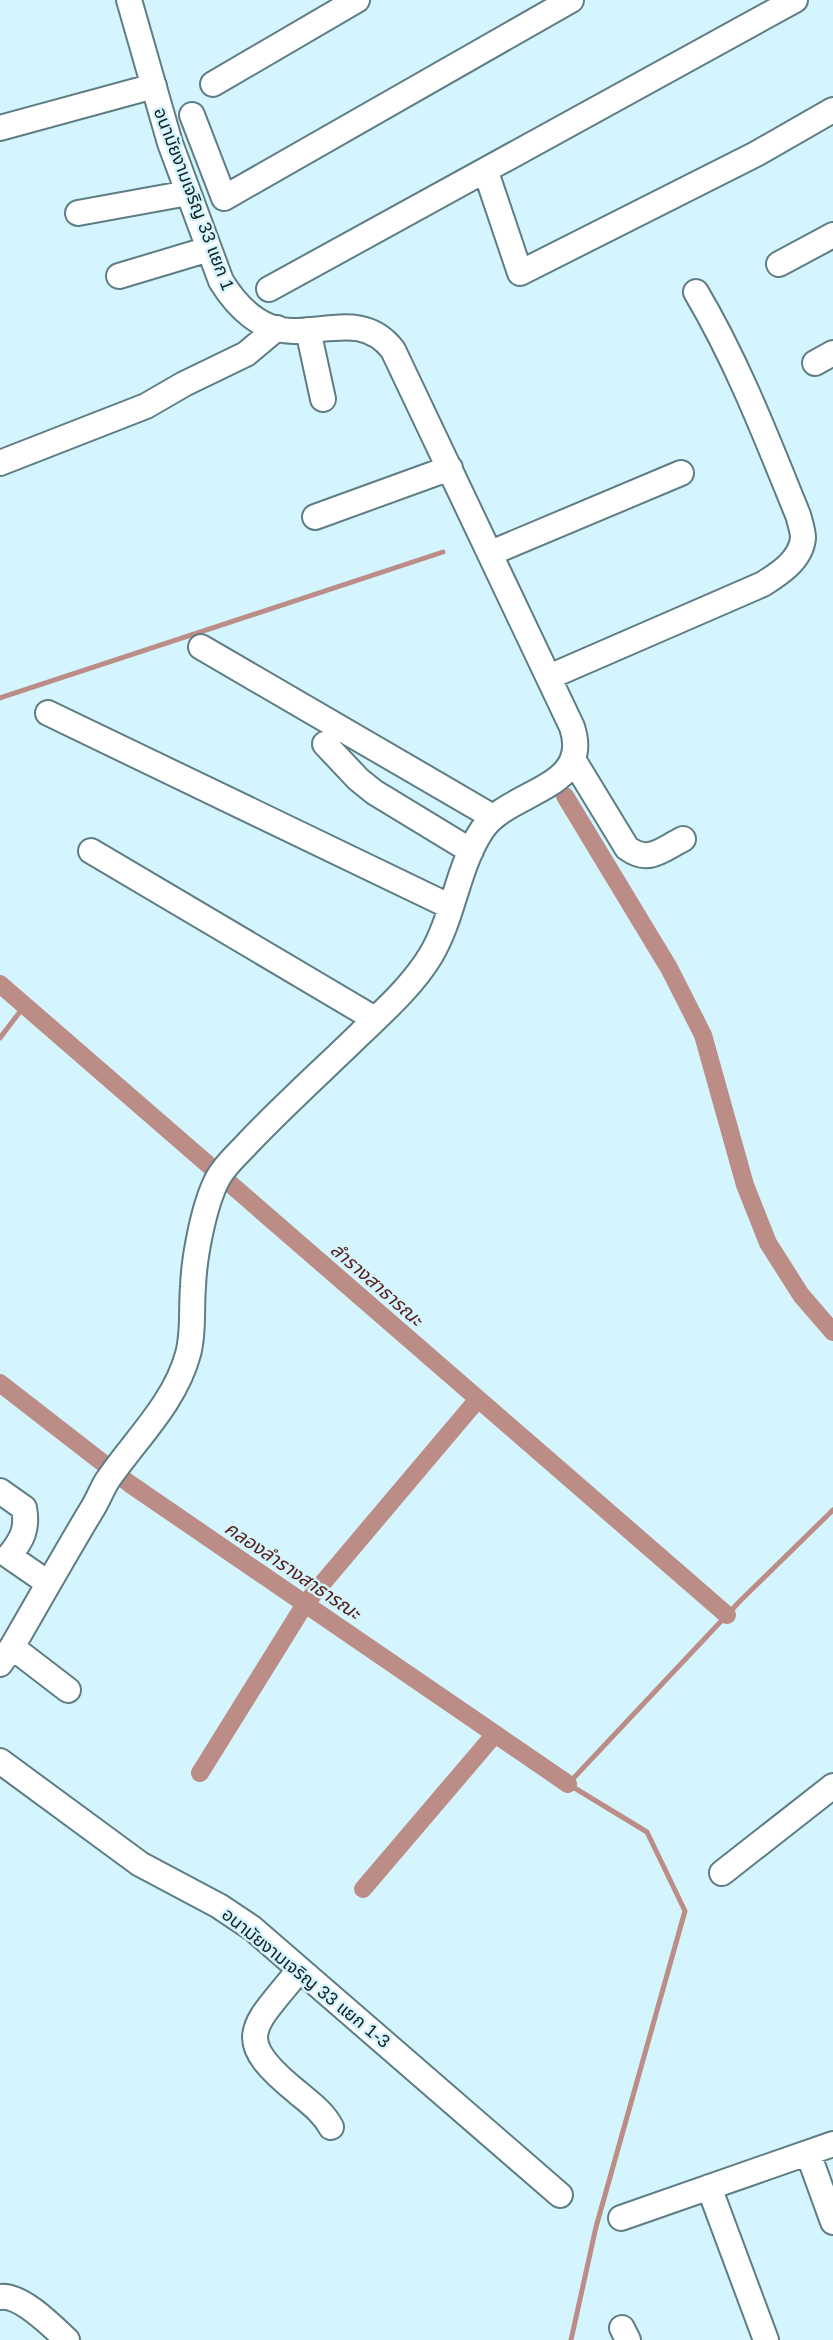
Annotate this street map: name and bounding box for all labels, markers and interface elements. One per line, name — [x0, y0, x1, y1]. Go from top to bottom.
street label: อนามัยงามเจริญ 33 แยก 1 — [150, 105, 238, 293]
water label: ลำรางสาธารณะ — [326, 1239, 428, 1331]
water label: คลองลำรางสาธารณะ — [221, 1517, 366, 1624]
street label: อนามัยงามเจริญ 33 แยก 1-3 — [218, 1904, 394, 2052]

